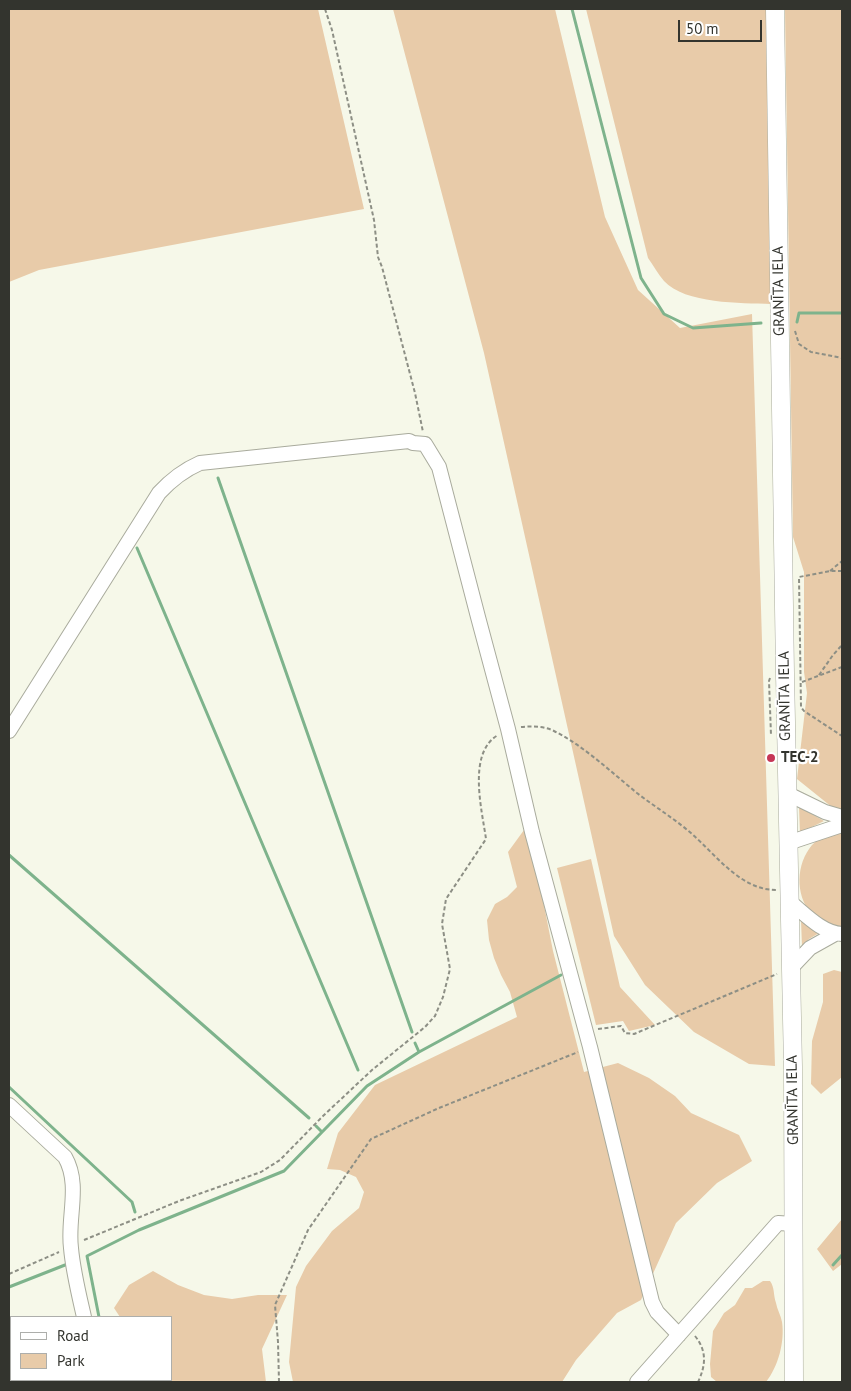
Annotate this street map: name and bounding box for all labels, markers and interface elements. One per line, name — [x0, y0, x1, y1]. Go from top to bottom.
scale bar — [681, 10, 765, 42]
text: 50 m — [686, 19, 719, 38]
street label: GRANĪTA IELA — [769, 246, 789, 336]
street label: GRANĪTA IELA — [775, 651, 795, 741]
place label: TEC-2 — [781, 749, 819, 767]
marker: TEC-2 — [765, 752, 777, 764]
street label: GRANĪTA IELA — [783, 1055, 803, 1145]
legend — [10, 1316, 172, 1381]
text: Road — [57, 1326, 89, 1345]
text: Park — [57, 1351, 85, 1370]

